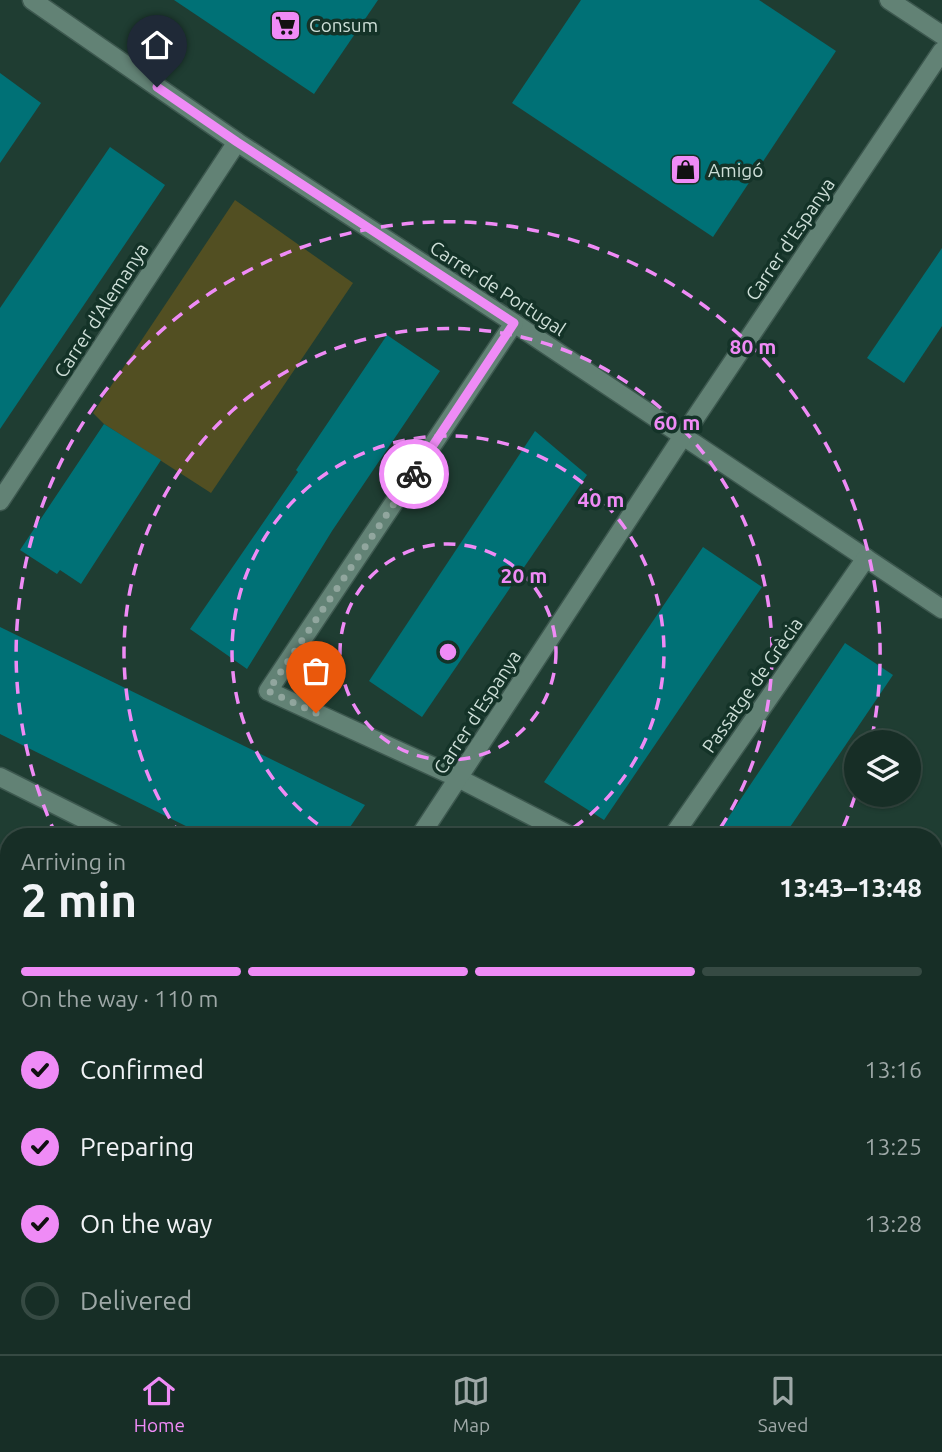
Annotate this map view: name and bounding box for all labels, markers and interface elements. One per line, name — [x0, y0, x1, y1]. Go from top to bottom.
supermarket icon: Consum — [269, 8, 303, 42]
place label: Consum — [309, 14, 378, 36]
pin — [127, 15, 187, 87]
icon: home — [138, 26, 176, 64]
shop icon: Amigó — [668, 153, 702, 187]
place label: Amigó — [708, 159, 763, 181]
street label: Carrer d'Espanya — [741, 174, 839, 304]
street label: Carrer de Portugal — [426, 236, 570, 340]
street label: Carrer d'Alemanya — [49, 239, 153, 381]
text: 80 m — [730, 334, 776, 358]
text: 60 m — [654, 410, 700, 434]
courier — [379, 439, 449, 509]
icon: bike — [395, 455, 433, 493]
text: 40 m — [578, 487, 624, 511]
text: 20 m — [501, 563, 547, 587]
street label: Passatge de Grècia — [697, 613, 807, 757]
centre of rings — [436, 640, 460, 664]
pin — [286, 641, 346, 713]
street label: Carrer d'Espanya — [429, 646, 525, 778]
icon: bag — [297, 652, 335, 690]
map controls — [844, 730, 921, 807]
button: layers — [844, 730, 921, 807]
text: Arriving in — [21, 849, 126, 874]
text: 13:43–13:48 — [779, 873, 922, 902]
text: 2 min — [21, 874, 137, 926]
text: On the way · 110 m — [21, 986, 218, 1011]
icon: check — [21, 1051, 59, 1089]
text: Confirmed — [80, 1055, 204, 1084]
text: 13:16 — [864, 1057, 922, 1082]
icon: check — [21, 1128, 59, 1166]
text: Preparing — [80, 1132, 194, 1161]
text: 13:25 — [864, 1134, 922, 1159]
icon: check — [21, 1205, 59, 1243]
text: On the way — [80, 1209, 212, 1238]
text: 13:28 — [864, 1211, 922, 1236]
text: Delivered — [80, 1286, 192, 1315]
tab: Home — [134, 1372, 185, 1436]
tab: Map — [452, 1372, 490, 1436]
tab: Saved — [758, 1372, 808, 1436]

